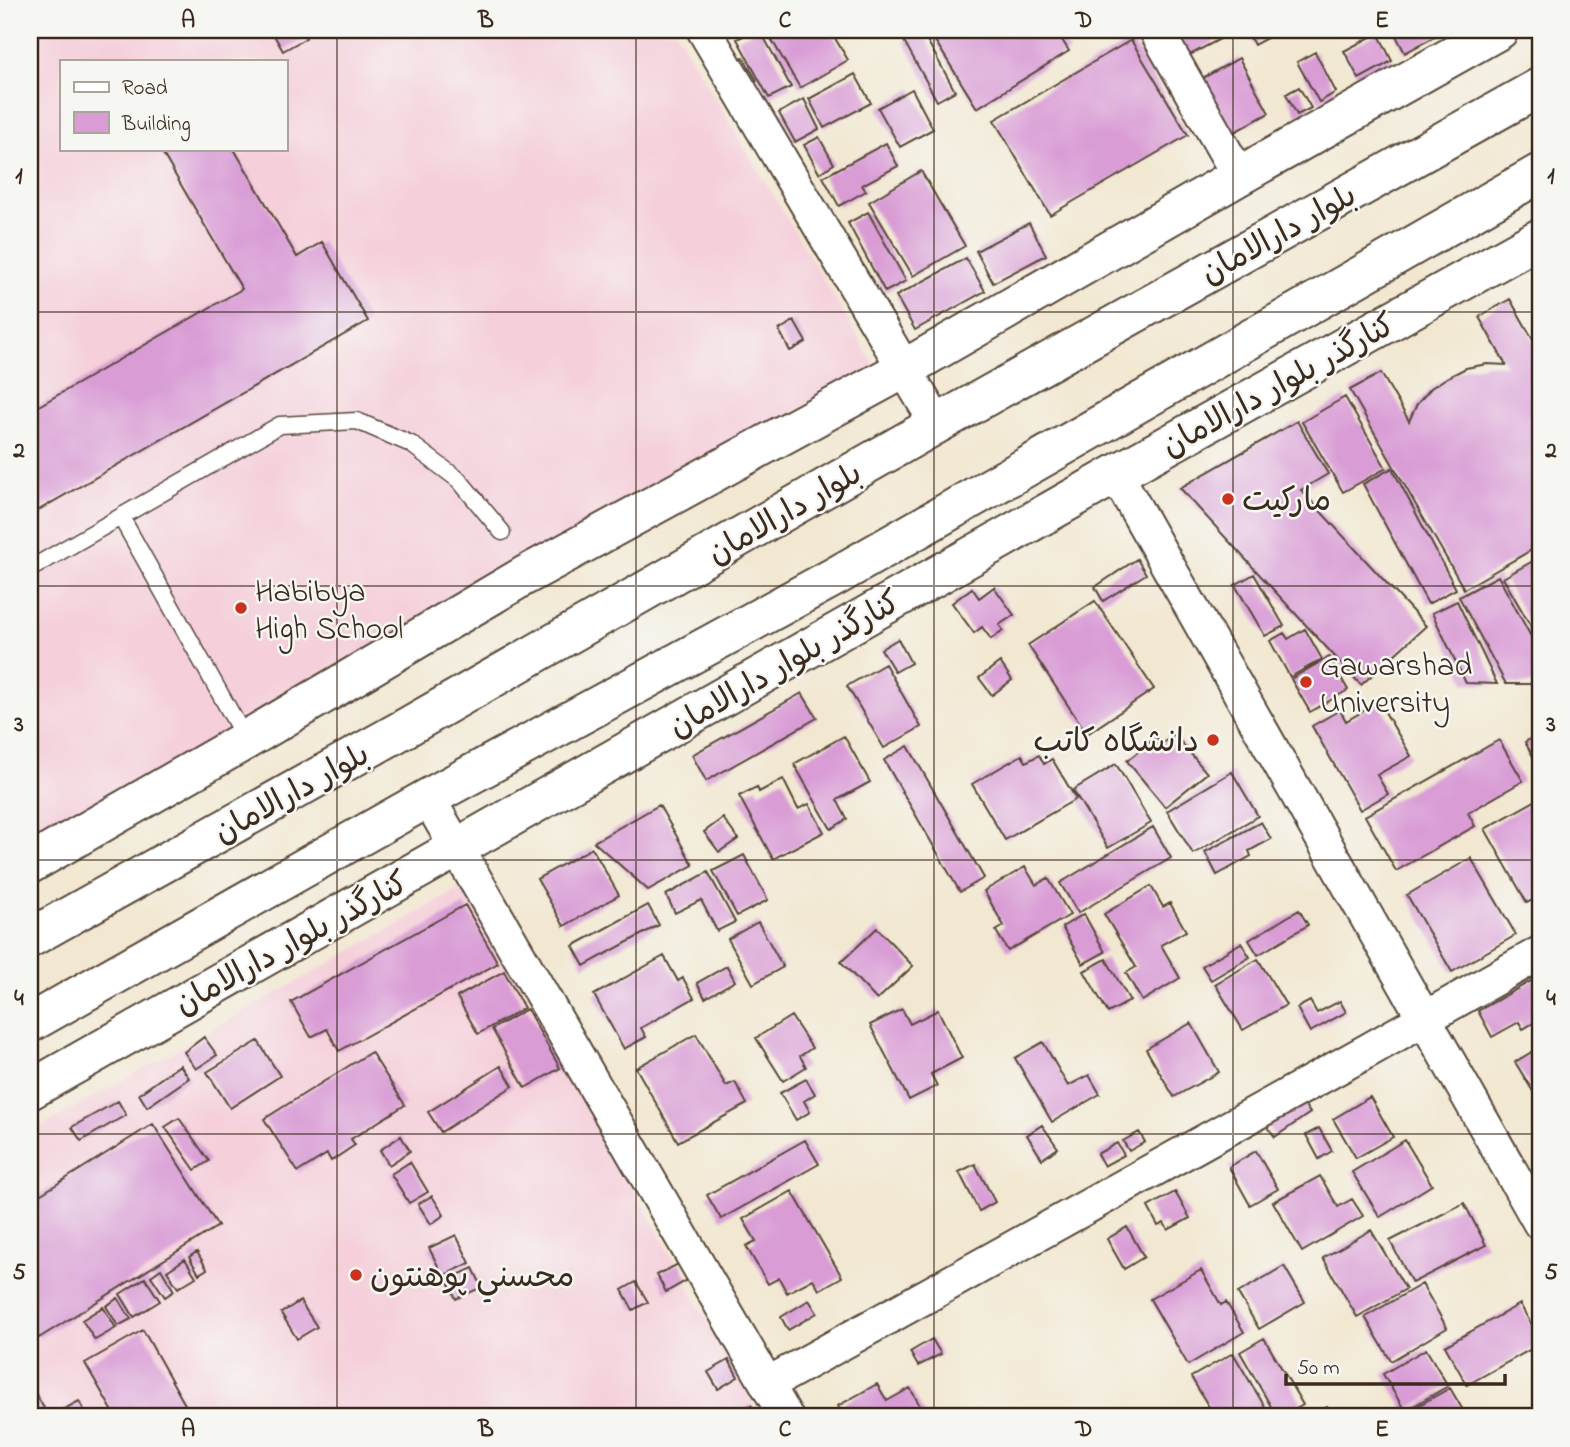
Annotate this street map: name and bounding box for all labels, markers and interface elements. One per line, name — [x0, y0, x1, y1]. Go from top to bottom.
text: A — [181, 5, 195, 38]
text: B — [477, 5, 494, 38]
text: C — [779, 5, 792, 38]
text: D — [1075, 5, 1092, 38]
text: E — [1375, 5, 1389, 38]
legend — [60, 60, 287, 150]
text: Road — [122, 74, 168, 104]
text: Building — [121, 110, 191, 142]
text: 1 — [15, 161, 23, 194]
text: 1 — [1547, 161, 1555, 194]
street label: بلوار دارالامان — [1193, 174, 1366, 298]
street label: کنارگذر بلوار دارالامان — [1154, 303, 1405, 471]
text: 2 — [12, 435, 25, 468]
text: 2 — [1544, 435, 1557, 468]
street label: بلوار دارالامان — [700, 452, 872, 578]
place label: مارکیت — [1242, 479, 1331, 526]
marker: مارکیت — [1220, 491, 1236, 507]
place label: Habibya High School — [255, 570, 403, 654]
street label: کنارگذر بلوار دارالامان — [661, 580, 911, 752]
marker: Habibya High School — [233, 600, 249, 616]
place label: Gawarshad University — [1320, 644, 1472, 728]
marker: Gawarshad University — [1298, 674, 1314, 690]
text: 3 — [13, 709, 24, 742]
text: 3 — [1545, 709, 1556, 742]
place label: دانشگاه کاتب — [1033, 720, 1199, 767]
marker: دانشگاه کاتب — [1205, 732, 1221, 748]
street label: بلوار دارالامان — [206, 733, 379, 857]
street label: کنارگذر بلوار دارالامان — [167, 861, 418, 1029]
text: 4 — [14, 983, 24, 1016]
text: 4 — [1546, 983, 1556, 1016]
place label: محسني پوهنتون — [370, 1255, 574, 1303]
text: 5 — [12, 1257, 26, 1290]
text: 5 — [1544, 1257, 1558, 1290]
marker: محسني پوهنتون — [348, 1267, 364, 1283]
scale bar — [1286, 1342, 1505, 1386]
text: 50 m — [1297, 1354, 1340, 1384]
text: A — [181, 1414, 195, 1447]
text: B — [477, 1414, 494, 1447]
text: C — [779, 1414, 792, 1447]
text: D — [1075, 1414, 1092, 1447]
text: E — [1375, 1414, 1389, 1447]

